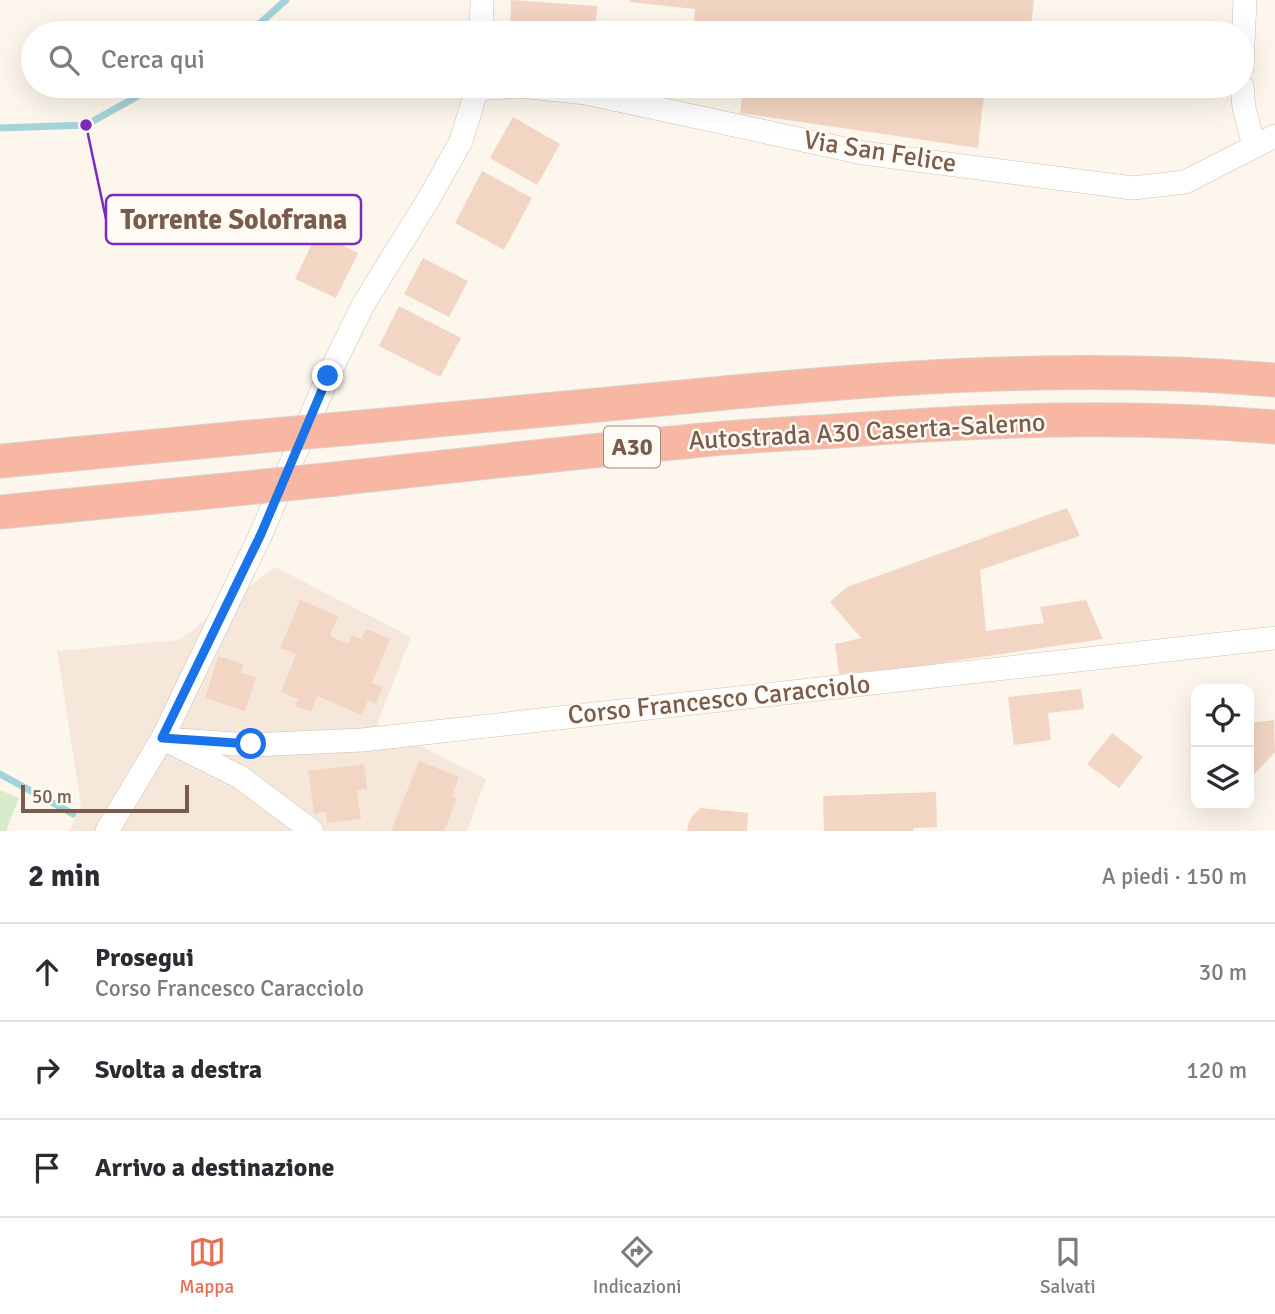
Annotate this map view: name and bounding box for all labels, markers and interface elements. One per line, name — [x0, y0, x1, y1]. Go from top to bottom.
search box — [21, 21, 1254, 98]
icon: search — [45, 41, 83, 79]
text: Cerca qui — [101, 44, 205, 76]
street label: Via San Felice — [801, 124, 959, 180]
callout: Torrente Solofrana — [106, 195, 361, 244]
text: Torrente Solofrana — [121, 203, 347, 237]
route end — [312, 360, 343, 391]
street label: Autostrada A30 Caserta-Salerno — [688, 407, 1046, 457]
road number: A30 — [604, 426, 660, 467]
street label: Corso Francesco Caracciolo — [566, 668, 872, 732]
map controls — [1191, 684, 1254, 810]
button: locate — [1191, 684, 1254, 747]
route start — [235, 728, 266, 759]
button: layers — [1191, 747, 1254, 810]
scale bar — [21, 782, 189, 814]
text: 50 m — [32, 785, 72, 809]
text: 2 min — [28, 858, 100, 895]
text: A piedi · 150 m — [1102, 862, 1247, 891]
text: Prosegui — [95, 942, 194, 974]
icon: ahead — [28, 953, 66, 991]
text: 30 m — [1199, 958, 1247, 987]
text: Corso Francesco Caracciolo — [95, 974, 364, 1003]
icon: right — [28, 1051, 66, 1089]
text: Svolta a destra — [95, 1054, 262, 1086]
text: 120 m — [1186, 1056, 1247, 1085]
icon: arrive — [28, 1149, 66, 1187]
text: Arrivo a destinazione — [95, 1152, 335, 1184]
tab: Mappa — [179, 1233, 234, 1299]
tab: Indicazioni — [593, 1233, 681, 1299]
tab: Salvati — [1040, 1233, 1096, 1299]

